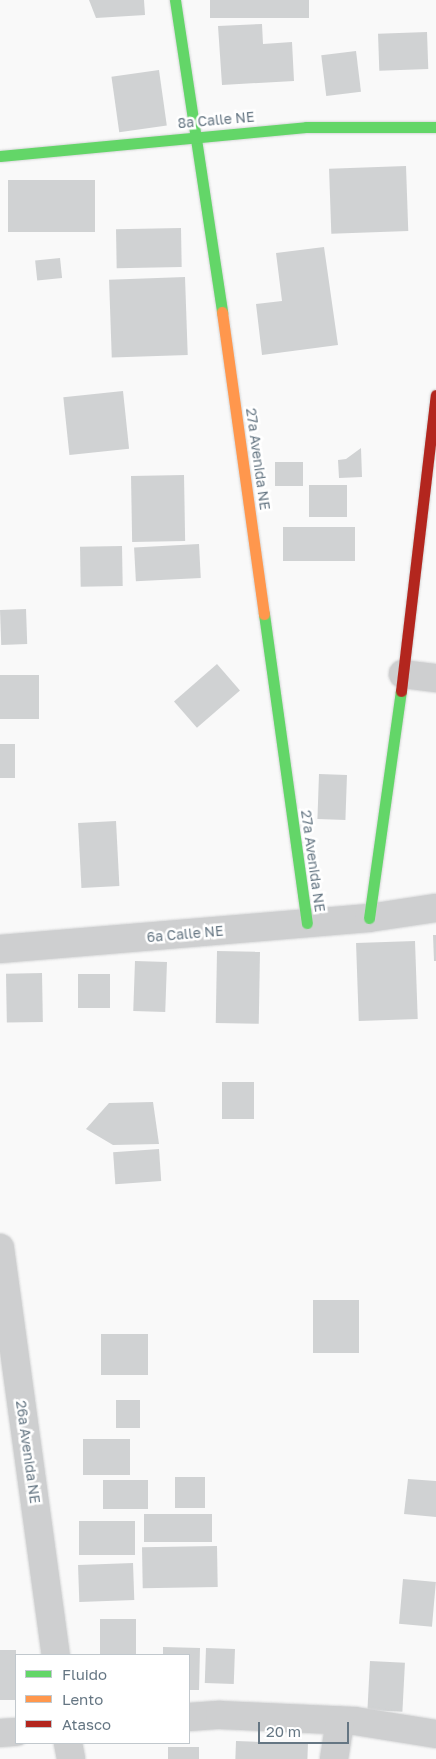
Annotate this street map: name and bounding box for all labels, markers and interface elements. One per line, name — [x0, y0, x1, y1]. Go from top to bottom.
street label: 8a Calle NE — [177, 108, 255, 132]
street label: 27a Avenida NE — [243, 407, 273, 511]
street label: 27a Avenida NE — [298, 809, 328, 913]
street label: 6a Calle NE — [146, 922, 224, 946]
street label: 26a Avenida NE — [12, 1399, 44, 1505]
legend — [15, 1654, 190, 1744]
text: Fluido — [62, 1665, 107, 1683]
text: Lento — [62, 1690, 103, 1708]
scale bar — [261, 1712, 352, 1744]
text: Atasco — [62, 1715, 111, 1733]
text: 20 m — [266, 1722, 301, 1740]

